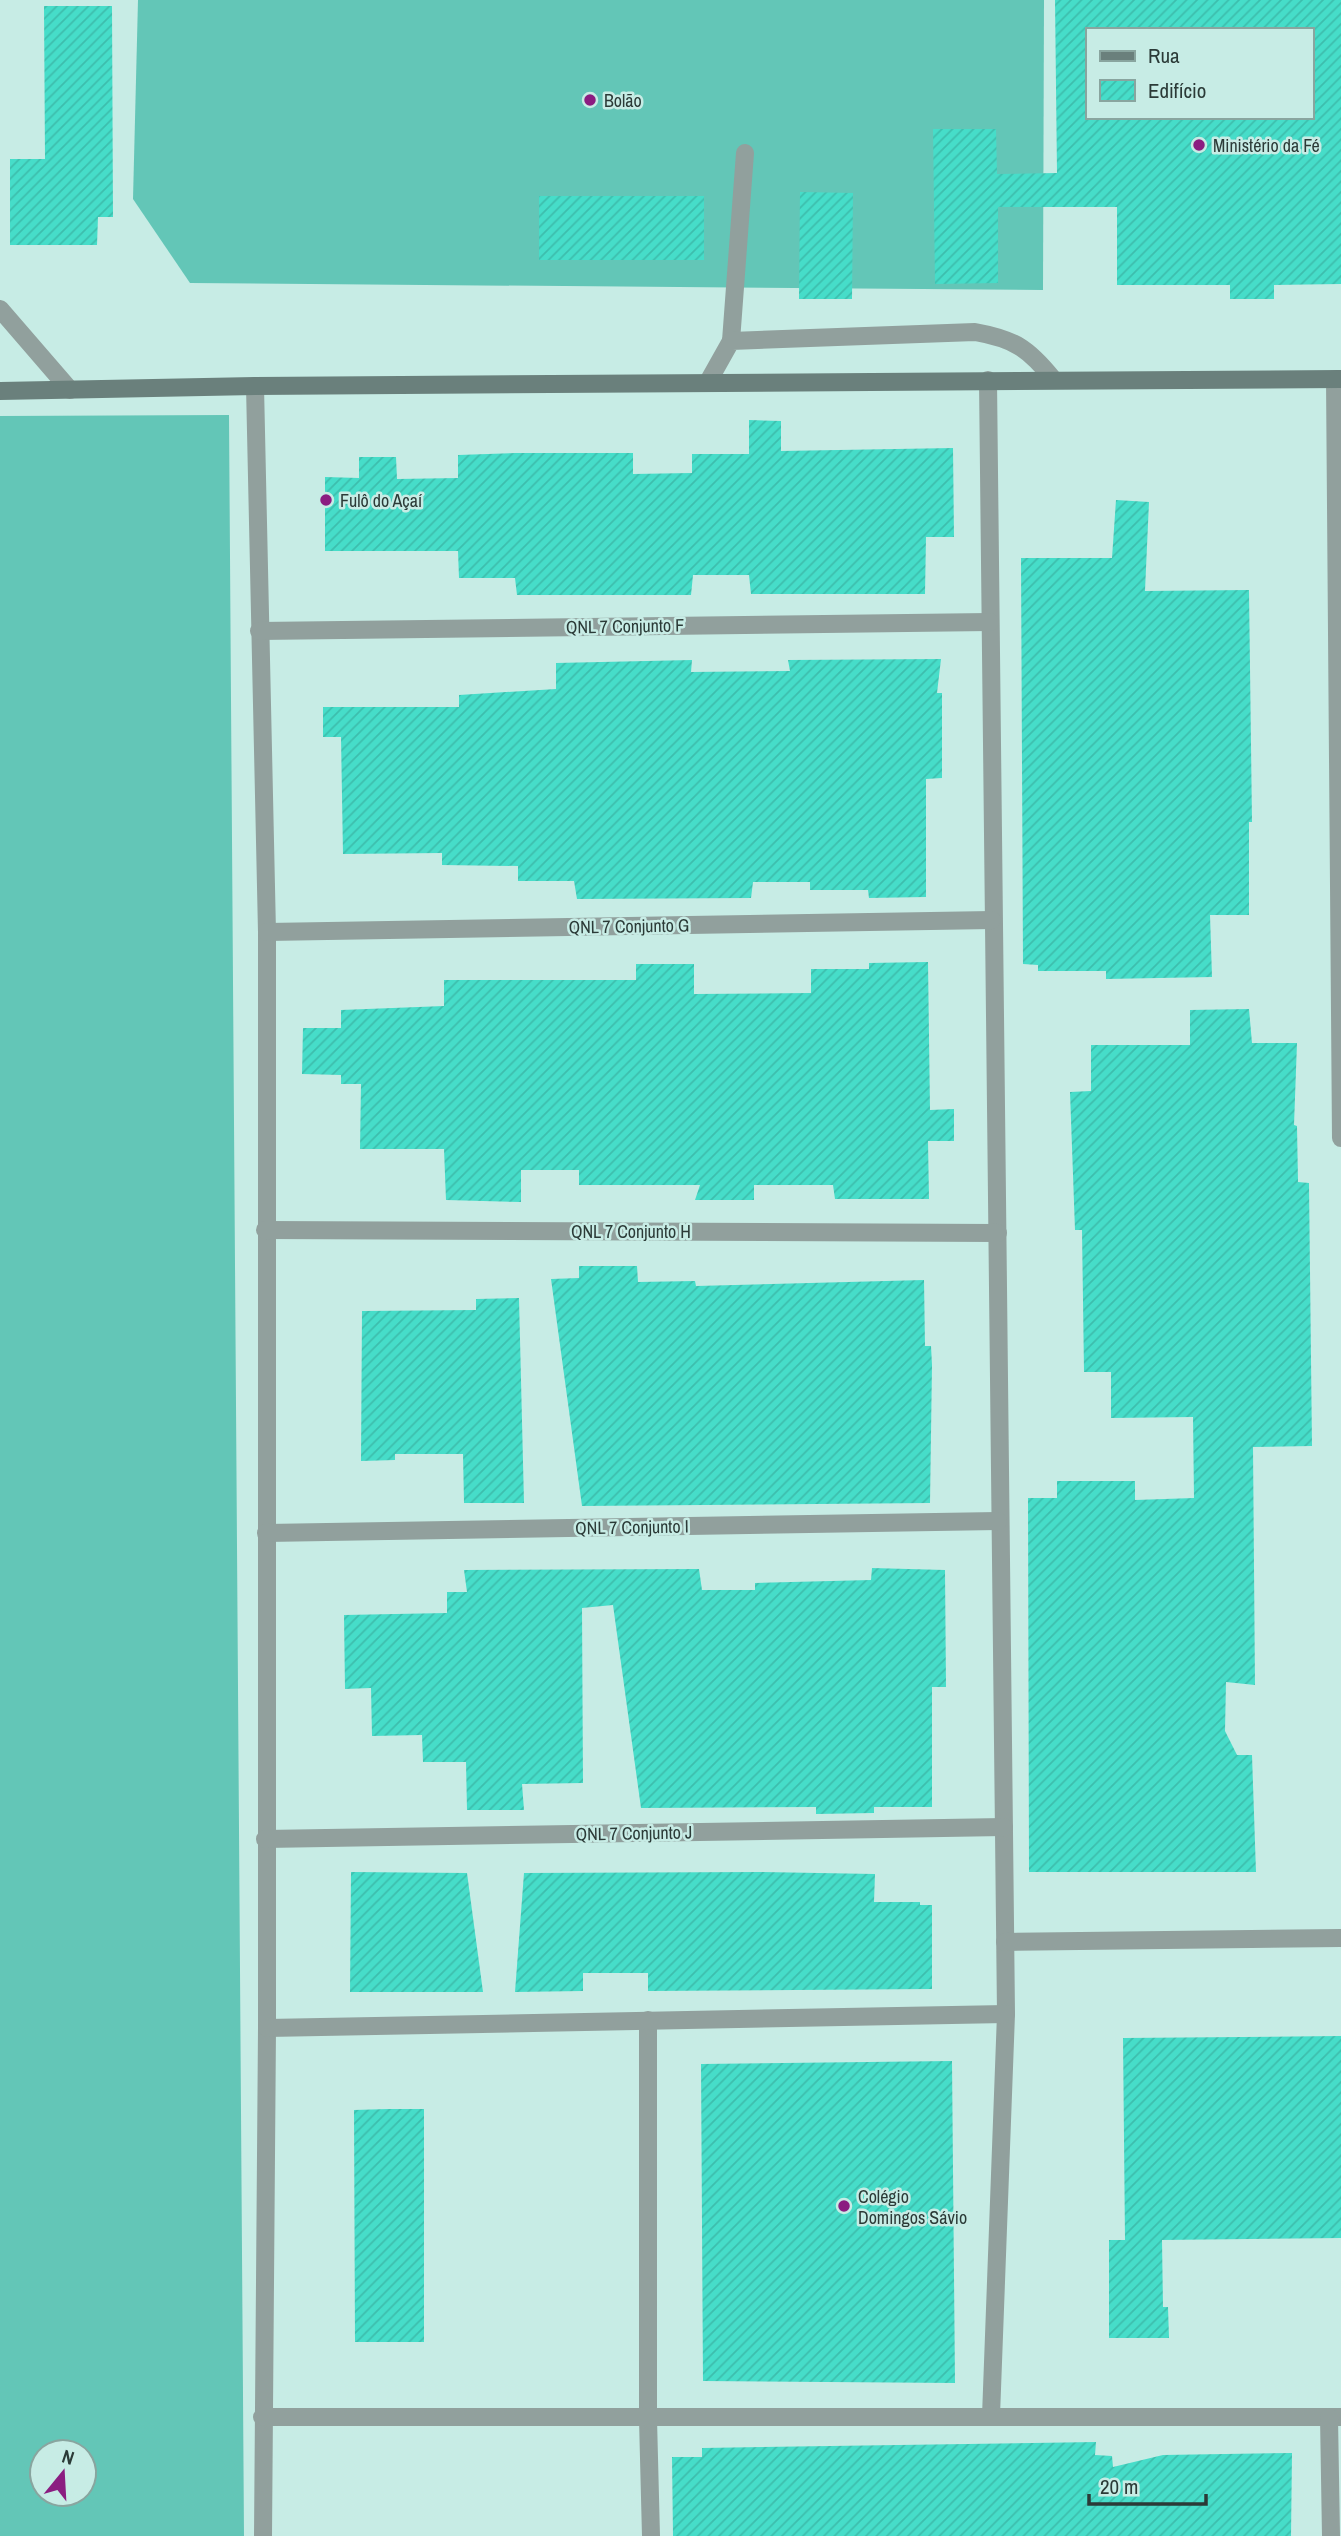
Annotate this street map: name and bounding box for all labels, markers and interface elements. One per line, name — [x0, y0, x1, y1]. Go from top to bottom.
legend — [1086, 28, 1313, 119]
text: Rua — [1148, 41, 1180, 70]
text: Edifício — [1148, 76, 1206, 105]
place label: Bolão — [604, 88, 642, 113]
marker: Bolão — [582, 92, 598, 108]
place label: Ministério da Fé — [1213, 133, 1320, 158]
marker: Ministério da Fé — [1191, 137, 1207, 153]
place label: Fulô do Açaí — [340, 488, 423, 513]
marker: Fulô do Açaí — [318, 492, 334, 508]
street label: QNL 7 Conjunto F — [566, 612, 684, 640]
street label: QNL 7 Conjunto G — [568, 912, 690, 940]
street label: QNL 7 Conjunto H — [571, 1219, 691, 1244]
street label: QNL 7 Conjunto I — [575, 1514, 689, 1540]
street label: QNL 7 Conjunto J — [575, 1819, 693, 1847]
place label: Colégio Domingos Sávio — [858, 2184, 967, 2230]
marker: Colégio Domingos Sávio — [836, 2198, 852, 2214]
north arrow — [28, 2438, 98, 2508]
text: N — [59, 2443, 78, 2471]
scale bar — [1089, 2462, 1206, 2506]
text: 20 m — [1100, 2472, 1138, 2501]

